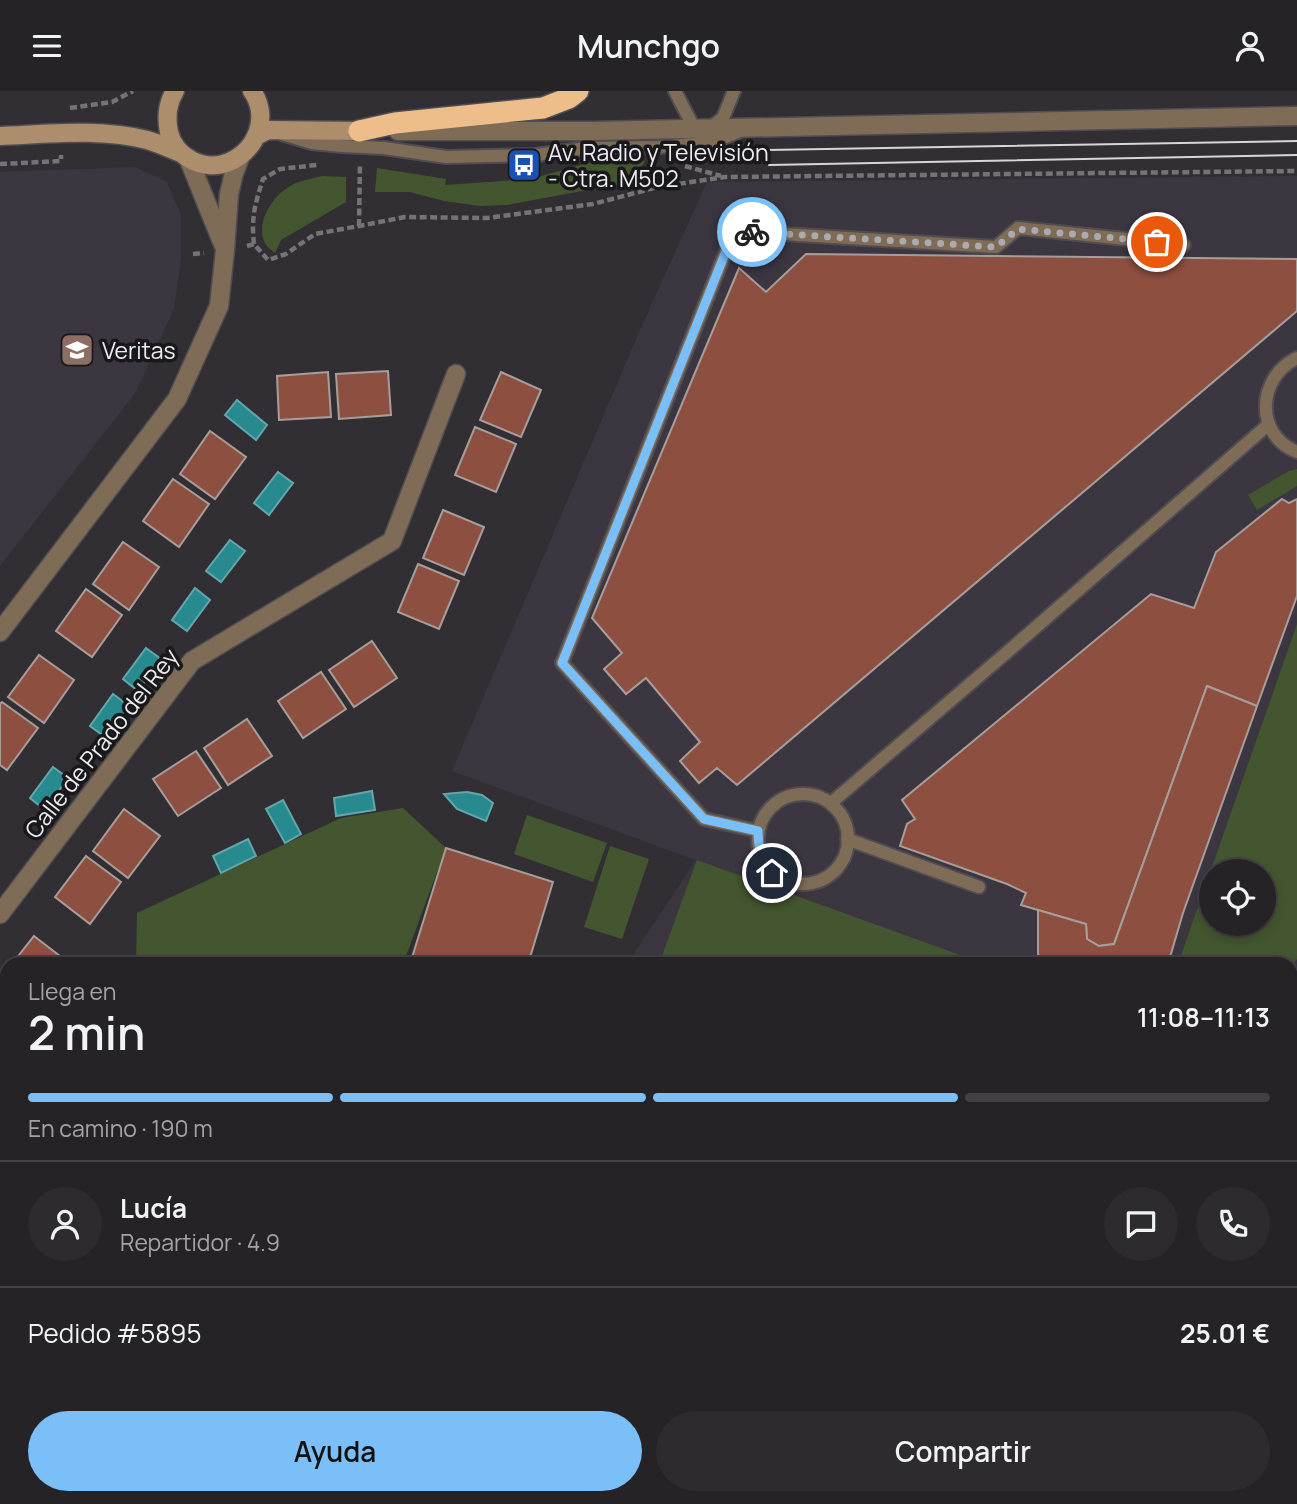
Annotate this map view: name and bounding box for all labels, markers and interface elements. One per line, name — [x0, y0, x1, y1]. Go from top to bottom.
text: Munchgo — [577, 24, 720, 68]
icon: menu — [28, 27, 66, 65]
icon: person — [1231, 27, 1269, 65]
place label: Av. Radio y Televisión - Ctra. M502 — [548, 136, 769, 194]
bus stop icon: Av. Radio y Televisión - Ctra. M502 — [505, 146, 543, 184]
courier — [717, 197, 787, 267]
pin — [1127, 212, 1187, 272]
icon: bike — [733, 213, 771, 251]
icon: bag — [1138, 223, 1176, 261]
school or university icon: Veritas — [58, 331, 96, 369]
place label: Veritas — [102, 334, 176, 366]
street label: Calle de Prado del Rey — [17, 641, 185, 845]
pin — [742, 843, 802, 903]
icon: home — [753, 854, 791, 892]
map controls — [1199, 859, 1276, 936]
button: locate — [1199, 859, 1276, 936]
text: Llega en — [28, 975, 116, 1007]
text: 11:08–11:13 — [1137, 999, 1270, 1035]
text: 2 min — [28, 1001, 145, 1064]
text: En camino · 190 m — [28, 1112, 213, 1144]
button: person — [28, 1187, 102, 1261]
button: chat — [1104, 1187, 1178, 1261]
button: phone — [1196, 1187, 1270, 1261]
text: Lucía — [120, 1190, 187, 1226]
text: Repartidor · 4.9 — [120, 1226, 280, 1258]
text: Pedido #5895 — [28, 1315, 201, 1351]
text: 25.01 € — [1180, 1315, 1270, 1351]
button: Ayuda — [28, 1411, 642, 1491]
button: Compartir — [656, 1411, 1270, 1491]

